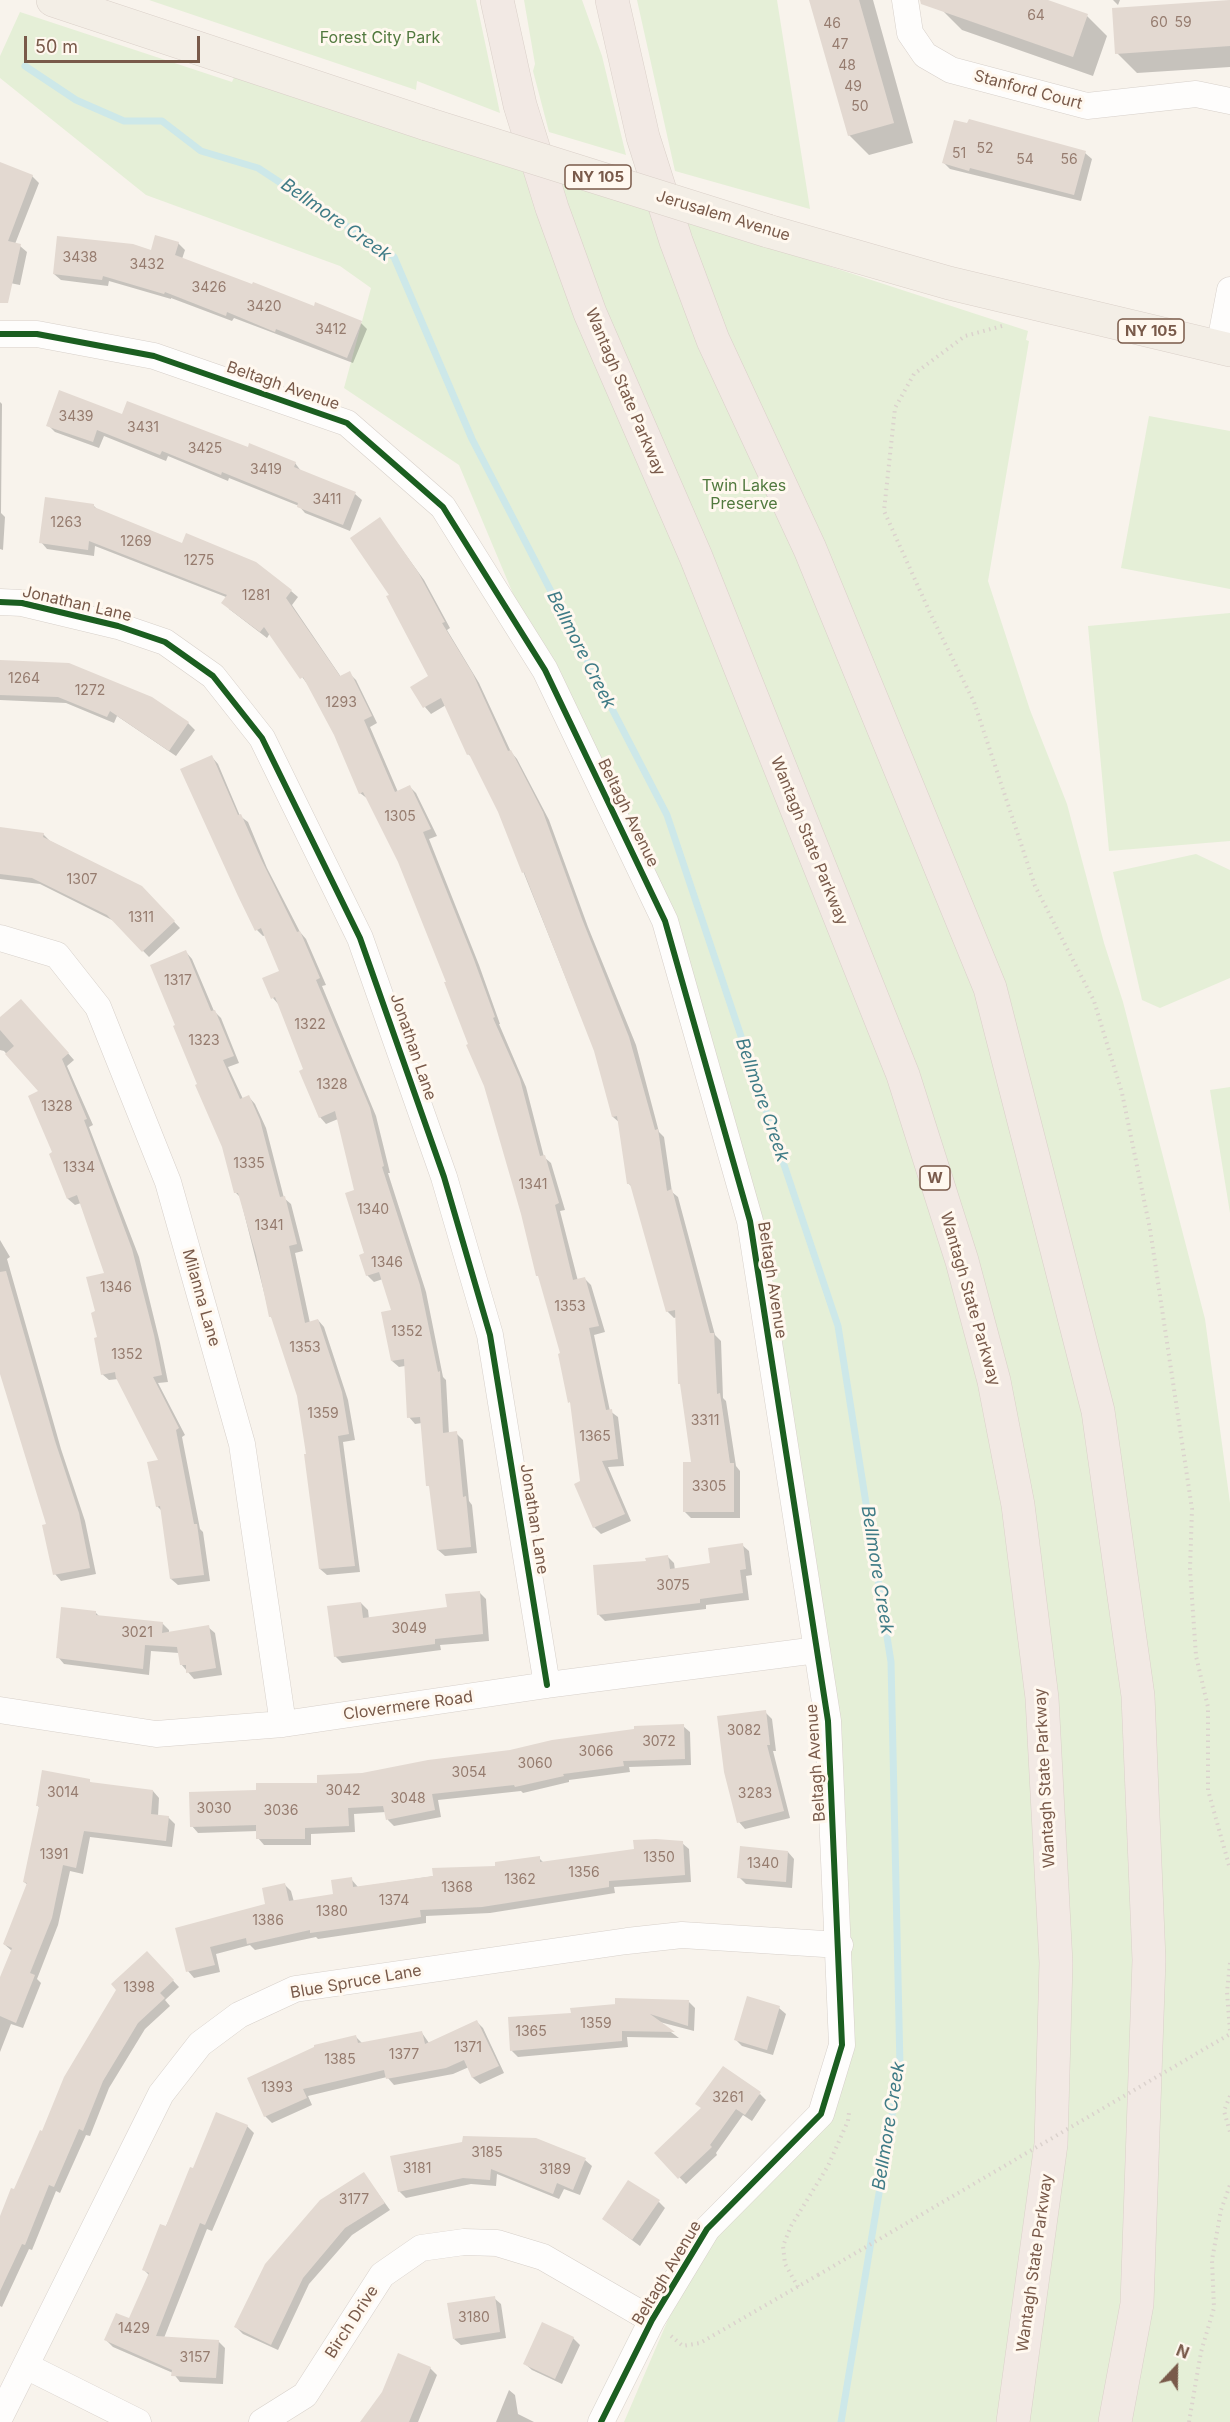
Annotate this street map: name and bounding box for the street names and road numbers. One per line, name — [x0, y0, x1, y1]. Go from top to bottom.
street label: Stanford Court — [972, 66, 1084, 114]
road number: NY 105 — [565, 165, 631, 189]
street label: Jerusalem Avenue — [654, 186, 792, 246]
street label: Wantagh State Parkway — [581, 305, 669, 479]
road number: NY 105 — [1118, 319, 1184, 343]
street label: Beltagh Avenue — [224, 358, 342, 414]
street label: Jonathan Lane — [20, 582, 134, 626]
street label: Wantagh State Parkway — [766, 754, 852, 928]
street label: Beltagh Avenue — [593, 756, 663, 870]
street label: Jonathan Lane — [386, 991, 440, 1103]
road number: W — [920, 1166, 950, 1190]
street label: Wantagh State Parkway — [936, 1210, 1004, 1388]
street label: Beltagh Avenue — [753, 1220, 791, 1340]
street label: Milanna Lane — [178, 1247, 224, 1349]
street label: Jonathan Lane — [516, 1462, 552, 1576]
street label: Clovermere Road — [342, 1687, 474, 1725]
street label: Wantagh State Parkway — [1031, 1688, 1059, 1868]
street label: Beltagh Avenue — [802, 1703, 830, 1823]
street label: Blue Spruce Lane — [289, 1961, 423, 2003]
street label: Wantagh State Parkway — [1013, 2173, 1057, 2353]
street label: Beltagh Avenue — [628, 2217, 706, 2329]
street label: Birch Drive — [321, 2282, 383, 2362]

